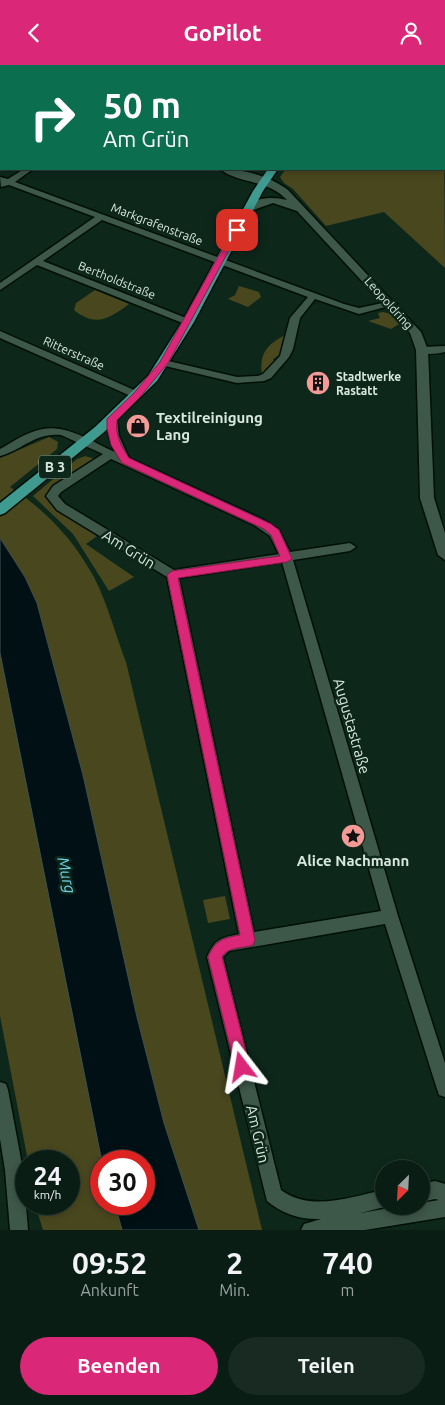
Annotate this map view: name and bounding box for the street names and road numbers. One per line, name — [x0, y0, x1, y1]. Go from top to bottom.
street label: Markgrafenstraße — [109, 201, 205, 247]
street label: Bertholdstraße — [77, 259, 157, 301]
street label: Leopoldring — [362, 274, 416, 332]
street label: Ritterstraße — [41, 334, 107, 372]
road number: B 3 — [39, 456, 71, 479]
street label: Am Grün — [100, 526, 158, 572]
street label: Augustastraße — [330, 676, 374, 776]
street label: Am Grün — [243, 1103, 273, 1165]

